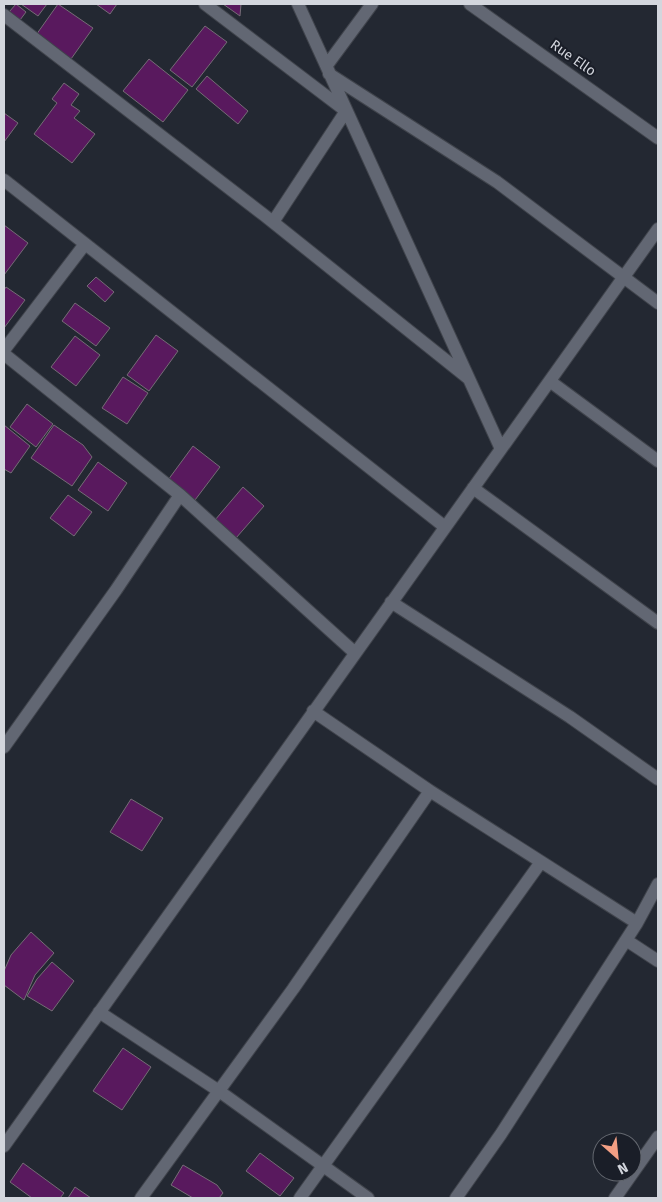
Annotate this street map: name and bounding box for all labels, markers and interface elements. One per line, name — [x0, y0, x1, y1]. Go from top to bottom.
street label: Rue Ello — [547, 36, 599, 80]
north arrow — [592, 1132, 642, 1182]
text: N — [615, 1158, 631, 1178]

